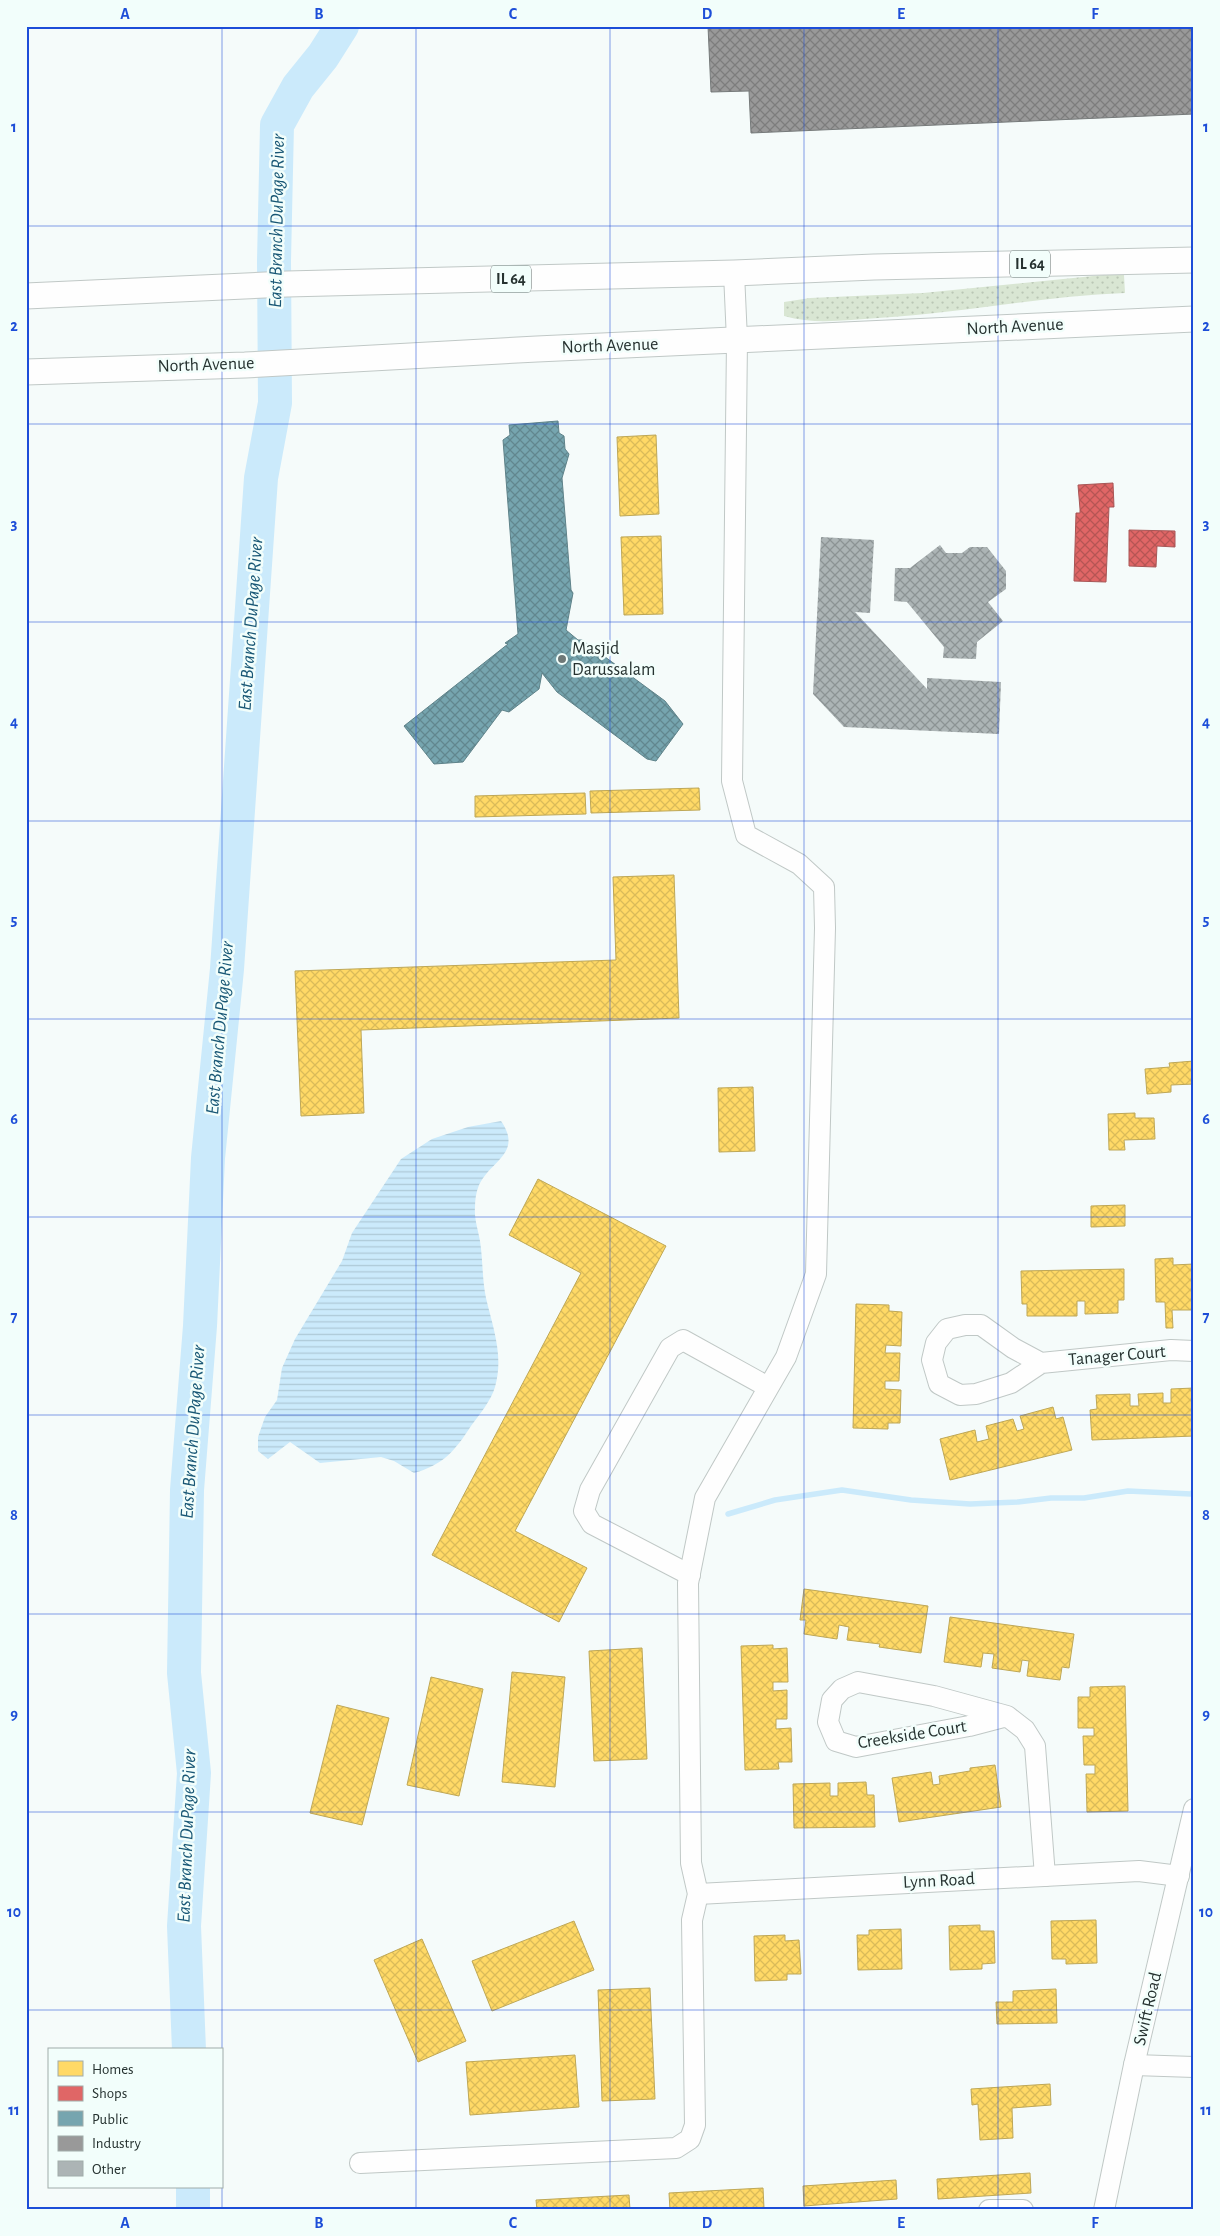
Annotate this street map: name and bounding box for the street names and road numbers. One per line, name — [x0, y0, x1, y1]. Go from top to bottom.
road number: IL 64 — [1010, 250, 1050, 278]
road number: IL 64 — [491, 266, 531, 292]
street label: North Avenue — [966, 315, 1064, 339]
street label: North Avenue — [561, 335, 659, 357]
street label: North Avenue — [157, 354, 255, 376]
street label: Tanager Court — [1068, 1343, 1167, 1369]
street label: Creekside Court — [856, 1717, 968, 1752]
street label: Lynn Road — [903, 1870, 975, 1892]
street label: Swift Road — [1131, 1971, 1165, 2047]

